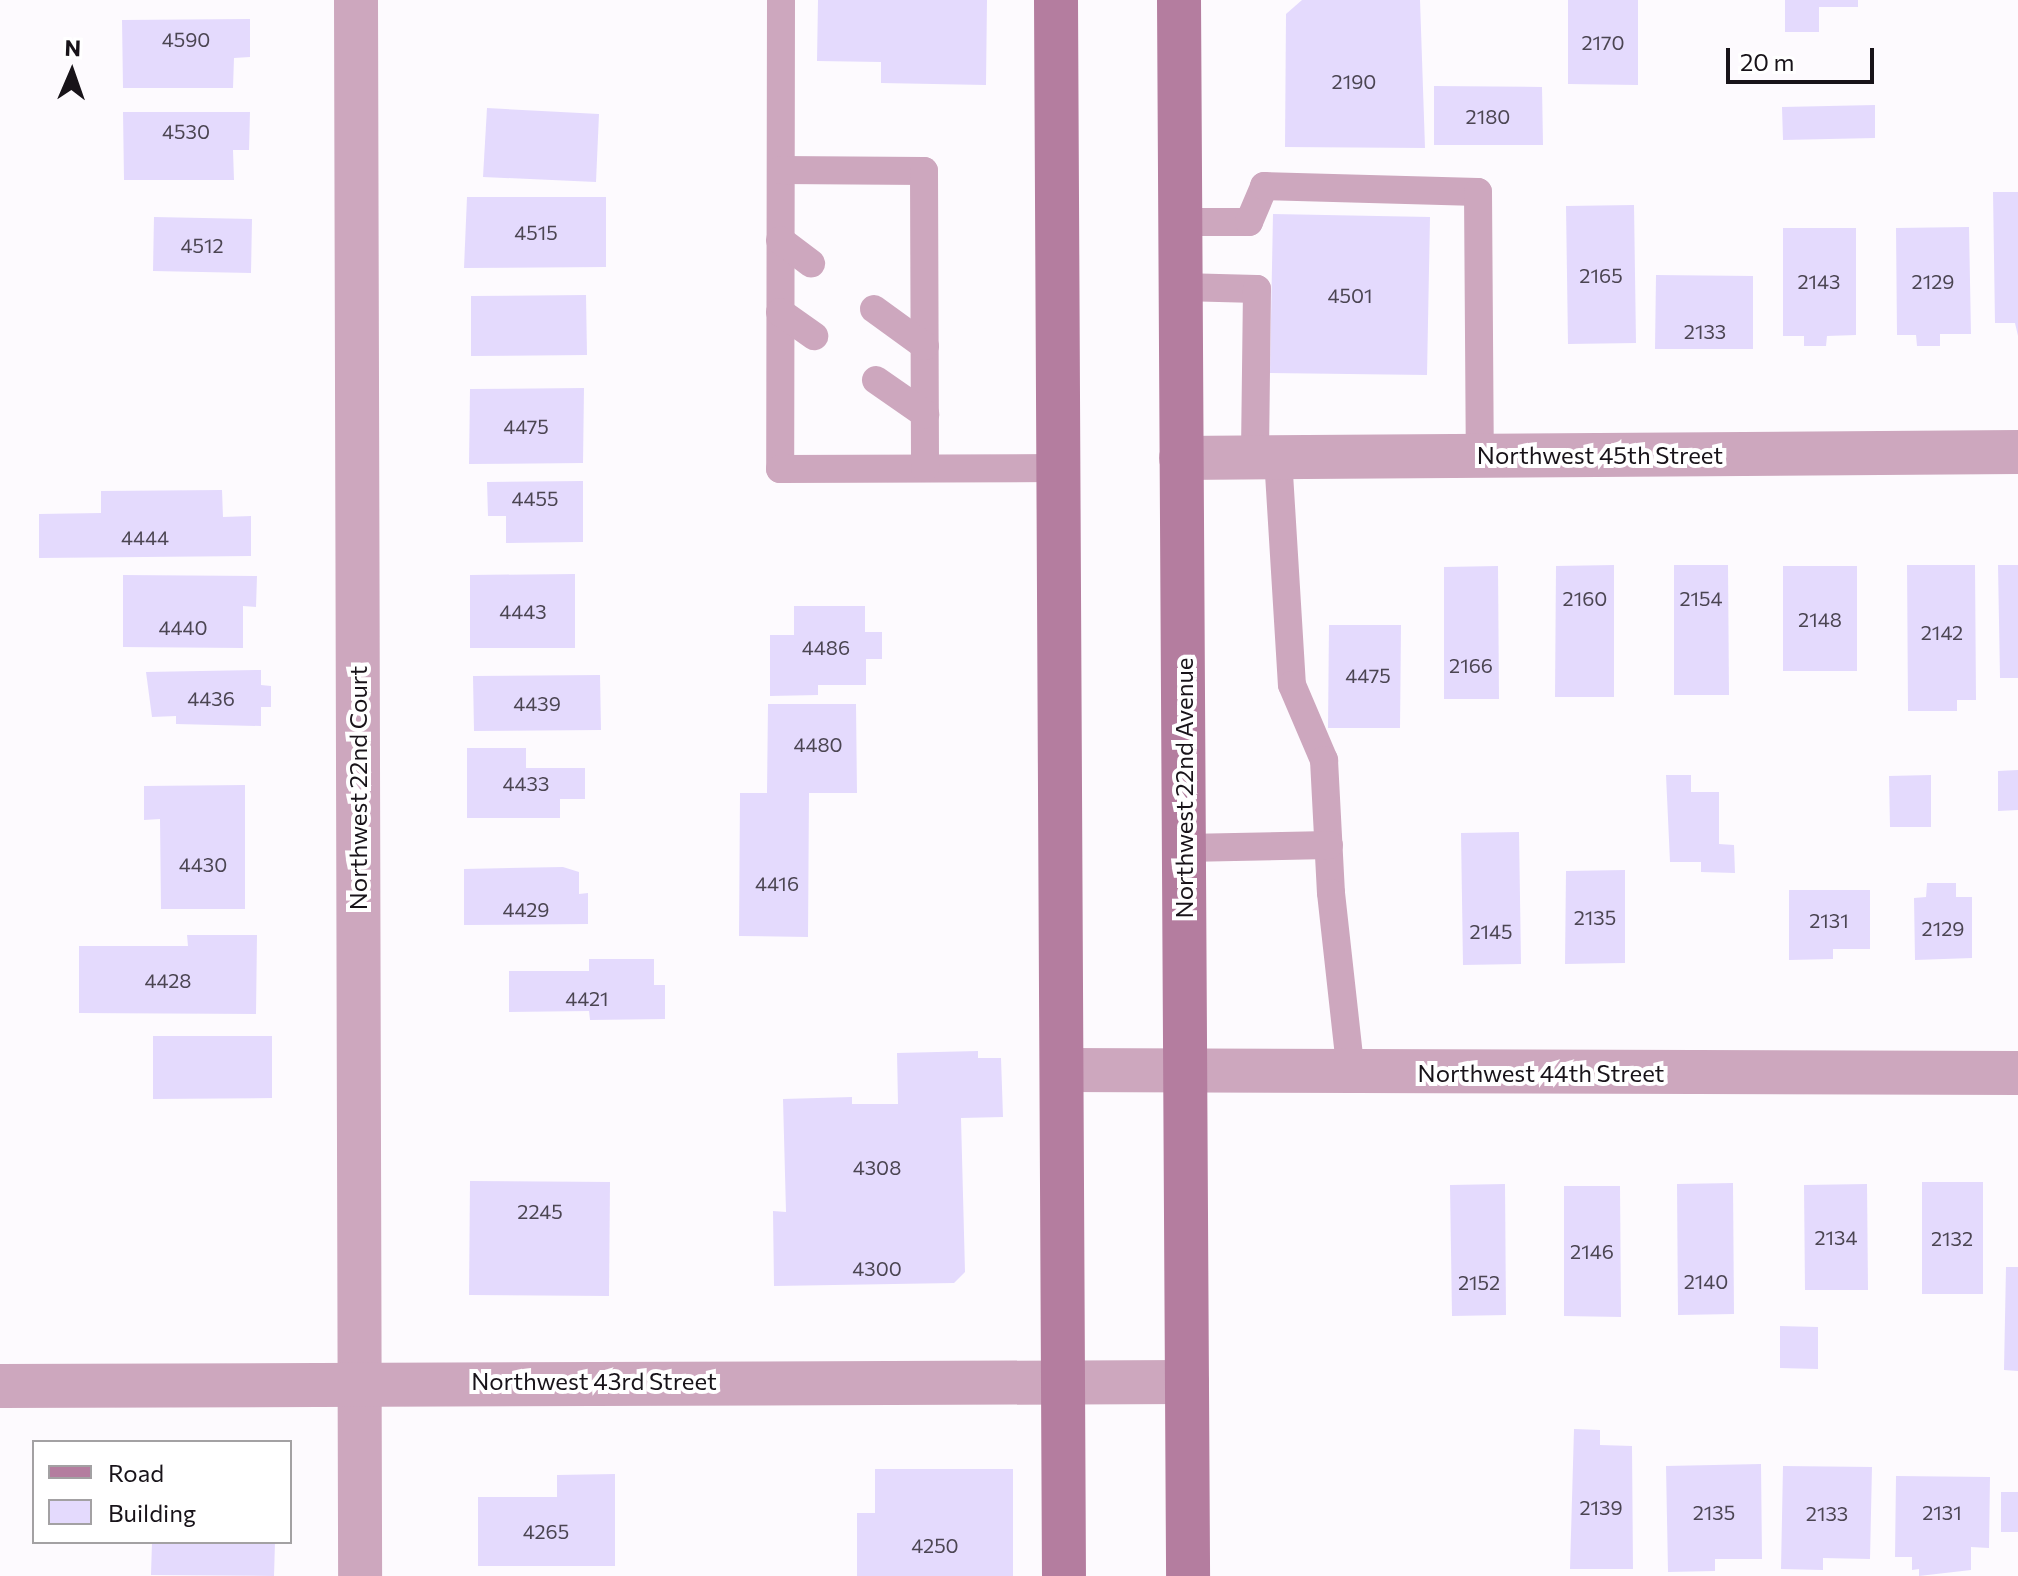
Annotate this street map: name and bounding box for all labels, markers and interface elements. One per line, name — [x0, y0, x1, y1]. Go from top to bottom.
house number: 4590 — [162, 27, 210, 51]
house number: 2170 — [1581, 30, 1625, 54]
north arrow — [32, 32, 112, 112]
scale bar — [1730, 32, 1878, 82]
text: N — [64, 34, 82, 61]
text: 20 m — [1740, 47, 1794, 76]
house number: 2190 — [1332, 69, 1376, 93]
house number: 2180 — [1466, 104, 1510, 128]
house number: 4530 — [162, 119, 210, 143]
house number: 4515 — [514, 220, 558, 244]
house number: 4512 — [180, 233, 224, 257]
house number: 2165 — [1579, 263, 1623, 287]
house number: 2143 — [1797, 269, 1841, 293]
house number: 2129 — [1912, 269, 1954, 293]
house number: 4501 — [1327, 283, 1373, 307]
house number: 2133 — [1684, 319, 1726, 343]
house number: 4475 — [503, 414, 549, 438]
street label: Northwest 45th Street — [1477, 441, 1723, 469]
house number: 4455 — [512, 486, 558, 510]
house number: 4444 — [121, 525, 169, 549]
house number: 2160 — [1563, 586, 1607, 610]
house number: 2154 — [1679, 586, 1723, 610]
house number: 4443 — [499, 599, 547, 623]
house number: 2148 — [1798, 607, 1842, 631]
house number: 4440 — [158, 615, 208, 639]
house number: 2142 — [1921, 620, 1963, 644]
house number: 4486 — [802, 635, 850, 659]
house number: 2166 — [1449, 653, 1493, 677]
street label: Northwest 22nd Avenue — [1170, 658, 1198, 918]
house number: 4475 — [1345, 663, 1391, 687]
street label: Northwest 22nd Court — [344, 666, 372, 910]
house number: 4436 — [187, 686, 235, 710]
house number: 4439 — [513, 691, 561, 715]
house number: 4480 — [793, 732, 843, 756]
house number: 4433 — [503, 771, 549, 795]
house number: 4430 — [179, 852, 227, 876]
house number: 4416 — [755, 871, 799, 895]
house number: 4429 — [503, 897, 549, 921]
house number: 2135 — [1574, 905, 1616, 929]
house number: 2131 — [1809, 908, 1849, 932]
house number: 2129 — [1922, 916, 1964, 940]
house number: 2145 — [1469, 919, 1513, 943]
house number: 4428 — [145, 968, 191, 992]
house number: 4421 — [565, 986, 609, 1010]
street label: Northwest 44th Street — [1418, 1059, 1664, 1087]
house number: 4308 — [853, 1155, 901, 1179]
house number: 2245 — [517, 1199, 563, 1223]
house number: 2134 — [1814, 1225, 1858, 1249]
house number: 2132 — [1931, 1226, 1973, 1250]
house number: 2146 — [1570, 1239, 1614, 1263]
house number: 4300 — [852, 1256, 902, 1280]
house number: 2140 — [1684, 1269, 1728, 1293]
house number: 2152 — [1458, 1270, 1500, 1294]
street label: Northwest 43rd Street — [471, 1367, 717, 1395]
legend — [32, 1440, 292, 1544]
text: Road — [108, 1458, 164, 1487]
house number: 2139 — [1579, 1495, 1623, 1519]
text: Building — [108, 1498, 196, 1527]
house number: 2135 — [1693, 1500, 1735, 1524]
house number: 2131 — [1922, 1500, 1962, 1524]
house number: 2133 — [1806, 1501, 1848, 1525]
house number: 4265 — [523, 1519, 569, 1543]
house number: 4250 — [911, 1533, 959, 1557]

